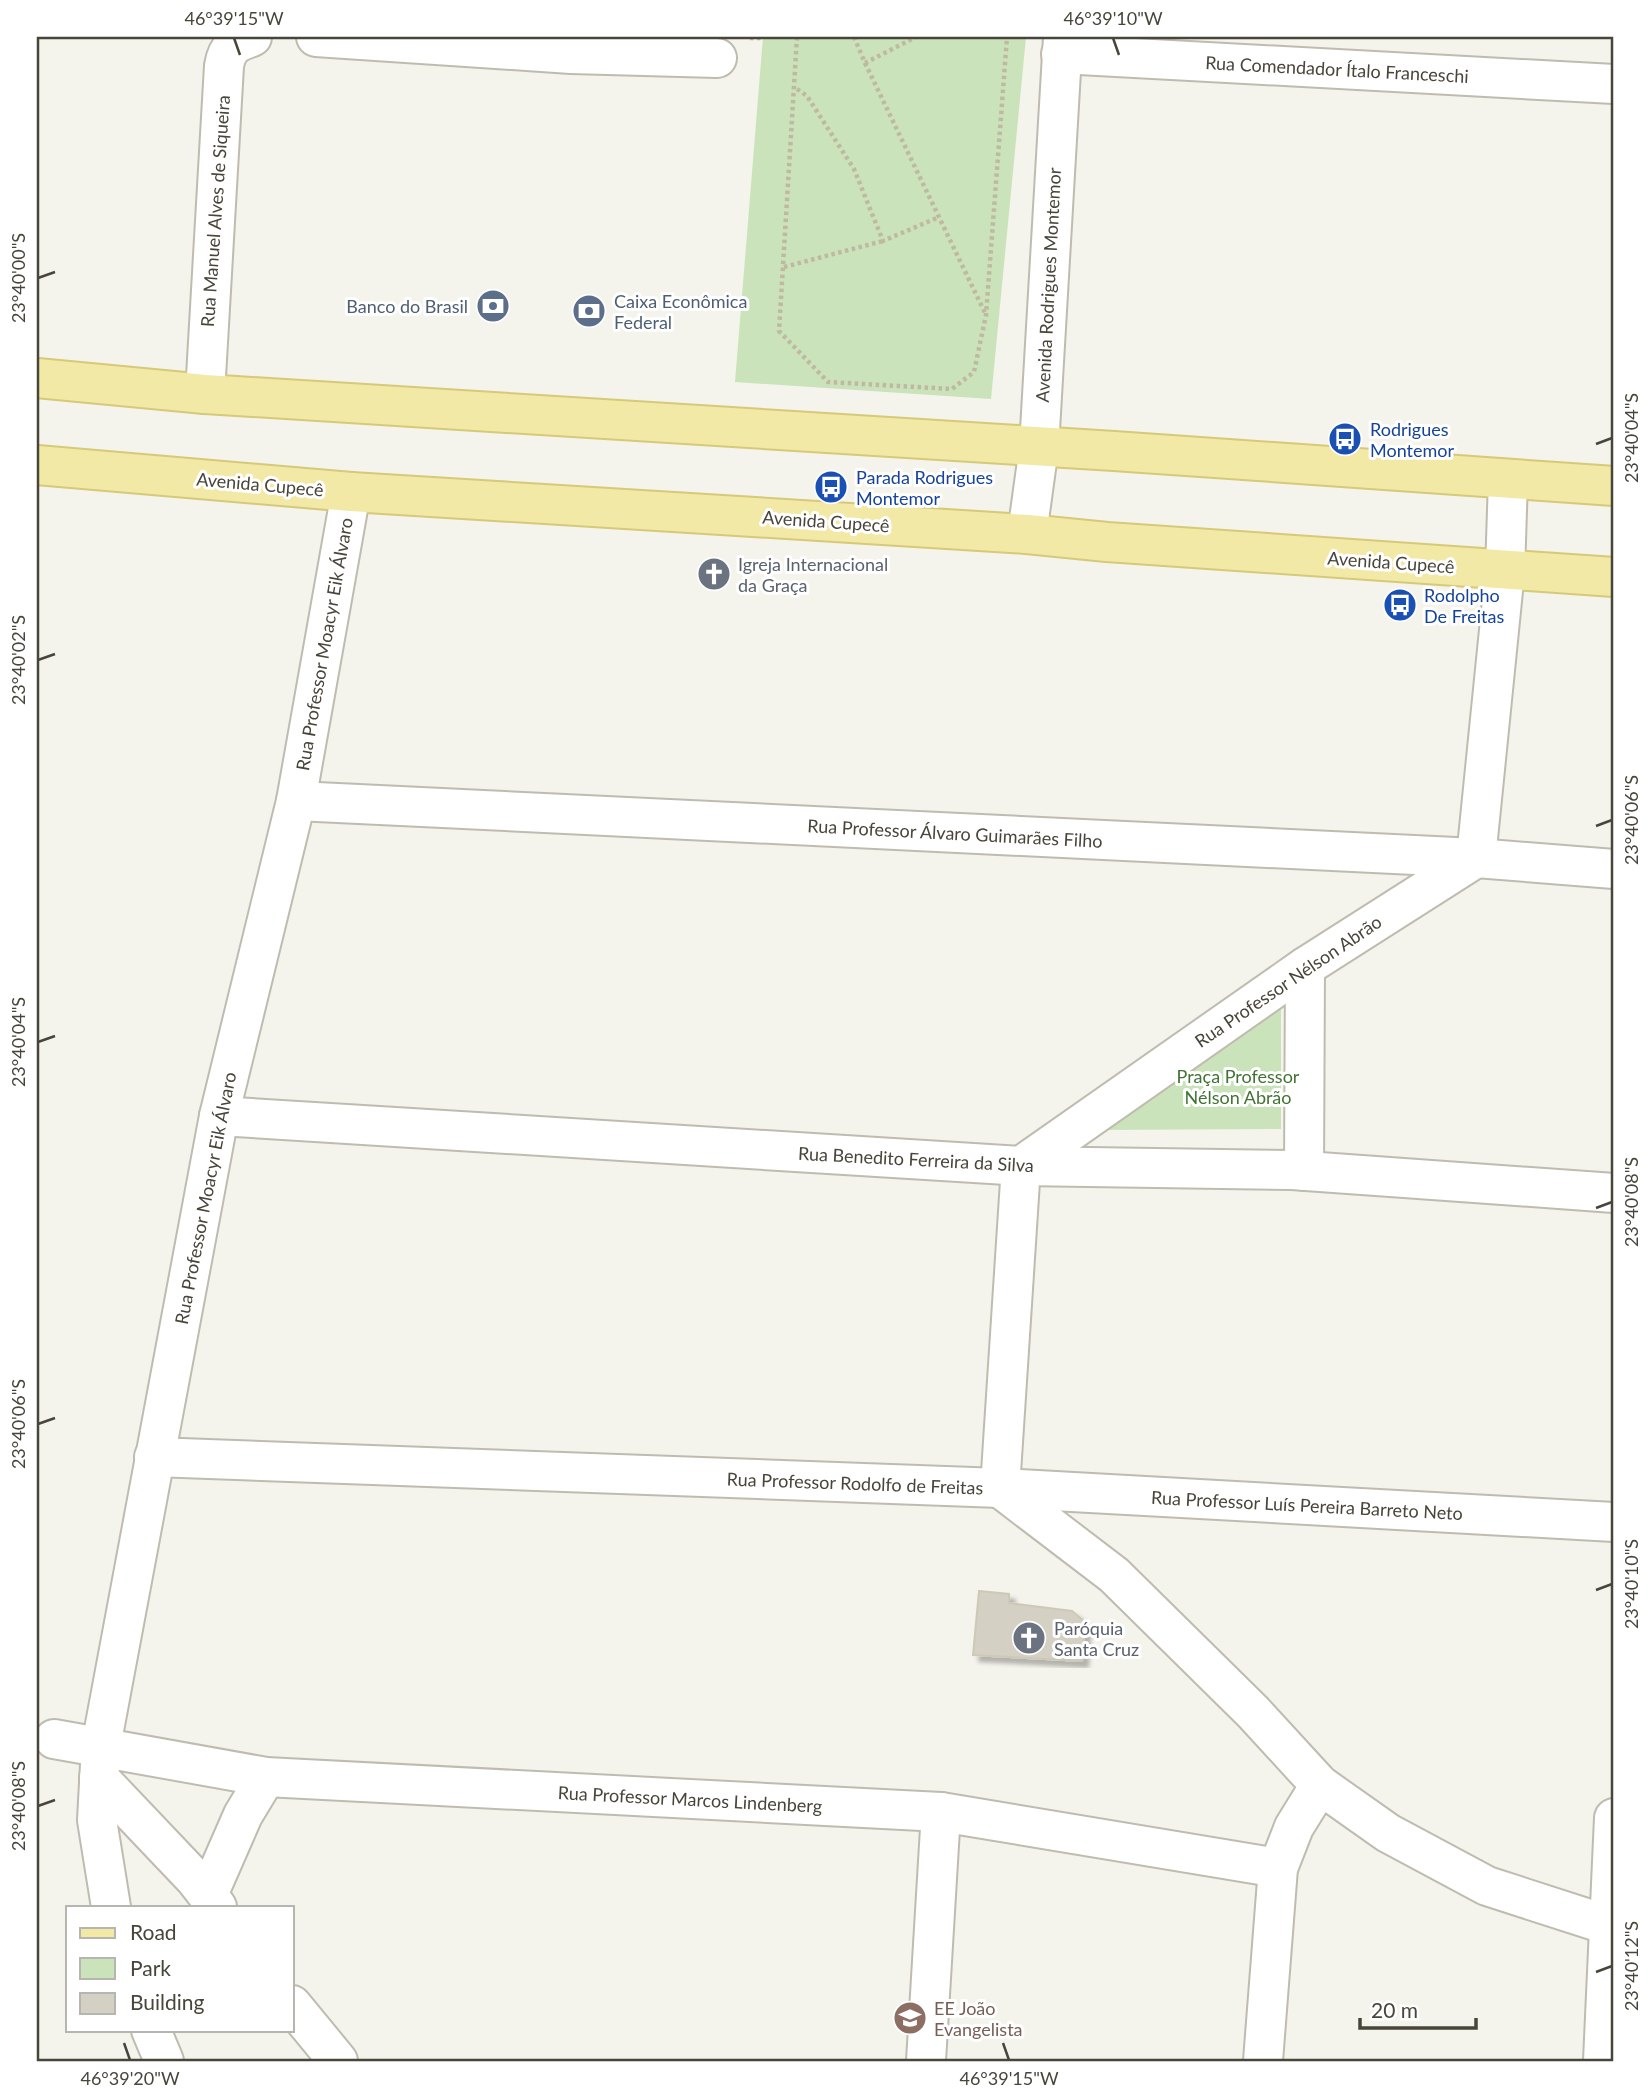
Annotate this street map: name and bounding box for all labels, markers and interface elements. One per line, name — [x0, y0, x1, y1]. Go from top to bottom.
text: 46°39'15"W — [184, 7, 284, 29]
text: 46°39'10"W — [1063, 7, 1163, 29]
street label: Rua Comendador Ítalo Franceschi — [1205, 51, 1469, 87]
street label: Rua Manuel Alves de Siqueira — [196, 94, 234, 328]
street label: Avenida Rodrigues Montemor — [1031, 167, 1065, 403]
text: 23°40'00"S — [7, 233, 29, 323]
bank icon: Banco do Brasil — [474, 287, 512, 325]
place label: Caixa Econômica Federal — [614, 290, 747, 333]
bank icon: Caixa Econômica Federal — [570, 292, 608, 330]
place label: Banco do Brasil — [346, 295, 468, 317]
text: 23°40'04"S — [1620, 393, 1642, 483]
place label: Rodrigues Montemor — [1370, 418, 1454, 461]
bus stop icon: Rodrigues Montemor — [1326, 420, 1364, 458]
place label: Parada Rodrigues Montemor — [856, 466, 993, 509]
street label: Avenida Cupecê — [196, 467, 324, 501]
bus stop icon: Parada Rodrigues Montemor — [812, 468, 850, 506]
street label: Avenida Cupecê — [762, 506, 890, 536]
street label: Rua Professor Moacyr Eik Álvaro — [291, 516, 357, 772]
street label: Avenida Cupecê — [1327, 547, 1455, 577]
place label: Igreja Internacional da Graça — [738, 553, 888, 596]
church icon: Igreja Internacional da Graça — [695, 555, 733, 593]
place label: Rodolpho De Freitas — [1424, 584, 1504, 627]
bus stop icon: Rodolpho De Freitas — [1381, 586, 1419, 624]
text: 23°40'02"S — [7, 615, 29, 705]
text: 23°40'06"S — [1620, 775, 1642, 865]
street label: Rua Professor Álvaro Guimarães Filho — [807, 814, 1103, 852]
street label: Rua Professor Nélson Abrão — [1190, 910, 1386, 1052]
text: 23°40'04"S — [7, 997, 29, 1087]
park label: Praça Professor Nélson Abrão — [1177, 1065, 1300, 1108]
street label: Rua Professor Moacyr Eik Álvaro — [170, 1070, 240, 1326]
street label: Rua Benedito Ferreira da Silva — [798, 1142, 1034, 1176]
text: 23°40'08"S — [1620, 1157, 1642, 1247]
text: 23°40'06"S — [7, 1379, 29, 1469]
street label: Rua Professor Rodolfo de Freitas — [726, 1468, 984, 1498]
street label: Rua Professor Luís Pereira Barreto Neto — [1151, 1486, 1463, 1524]
text: 23°40'10"S — [1620, 1539, 1642, 1629]
place label: Paróquia Santa Cruz — [1054, 1617, 1139, 1660]
church icon: Paróquia Santa Cruz — [1010, 1619, 1048, 1657]
text: 23°40'08"S — [7, 1761, 29, 1851]
street label: Rua Professor Marcos Lindenberg — [557, 1781, 823, 1817]
legend — [66, 1906, 294, 2032]
text: Road — [130, 1919, 177, 1944]
text: 23°40'12"S — [1620, 1921, 1642, 2011]
text: Park — [130, 1955, 171, 1980]
scale bar — [1360, 1986, 1476, 2030]
text: Building — [130, 1989, 205, 2014]
place label: EE João Evangelista — [934, 1997, 1023, 2040]
text: 20 m — [1371, 1997, 1418, 2022]
school or university icon: EE João Evangelista — [891, 1999, 929, 2037]
text: 46°39'20"W — [80, 2067, 180, 2089]
text: 46°39'15"W — [959, 2067, 1059, 2089]

